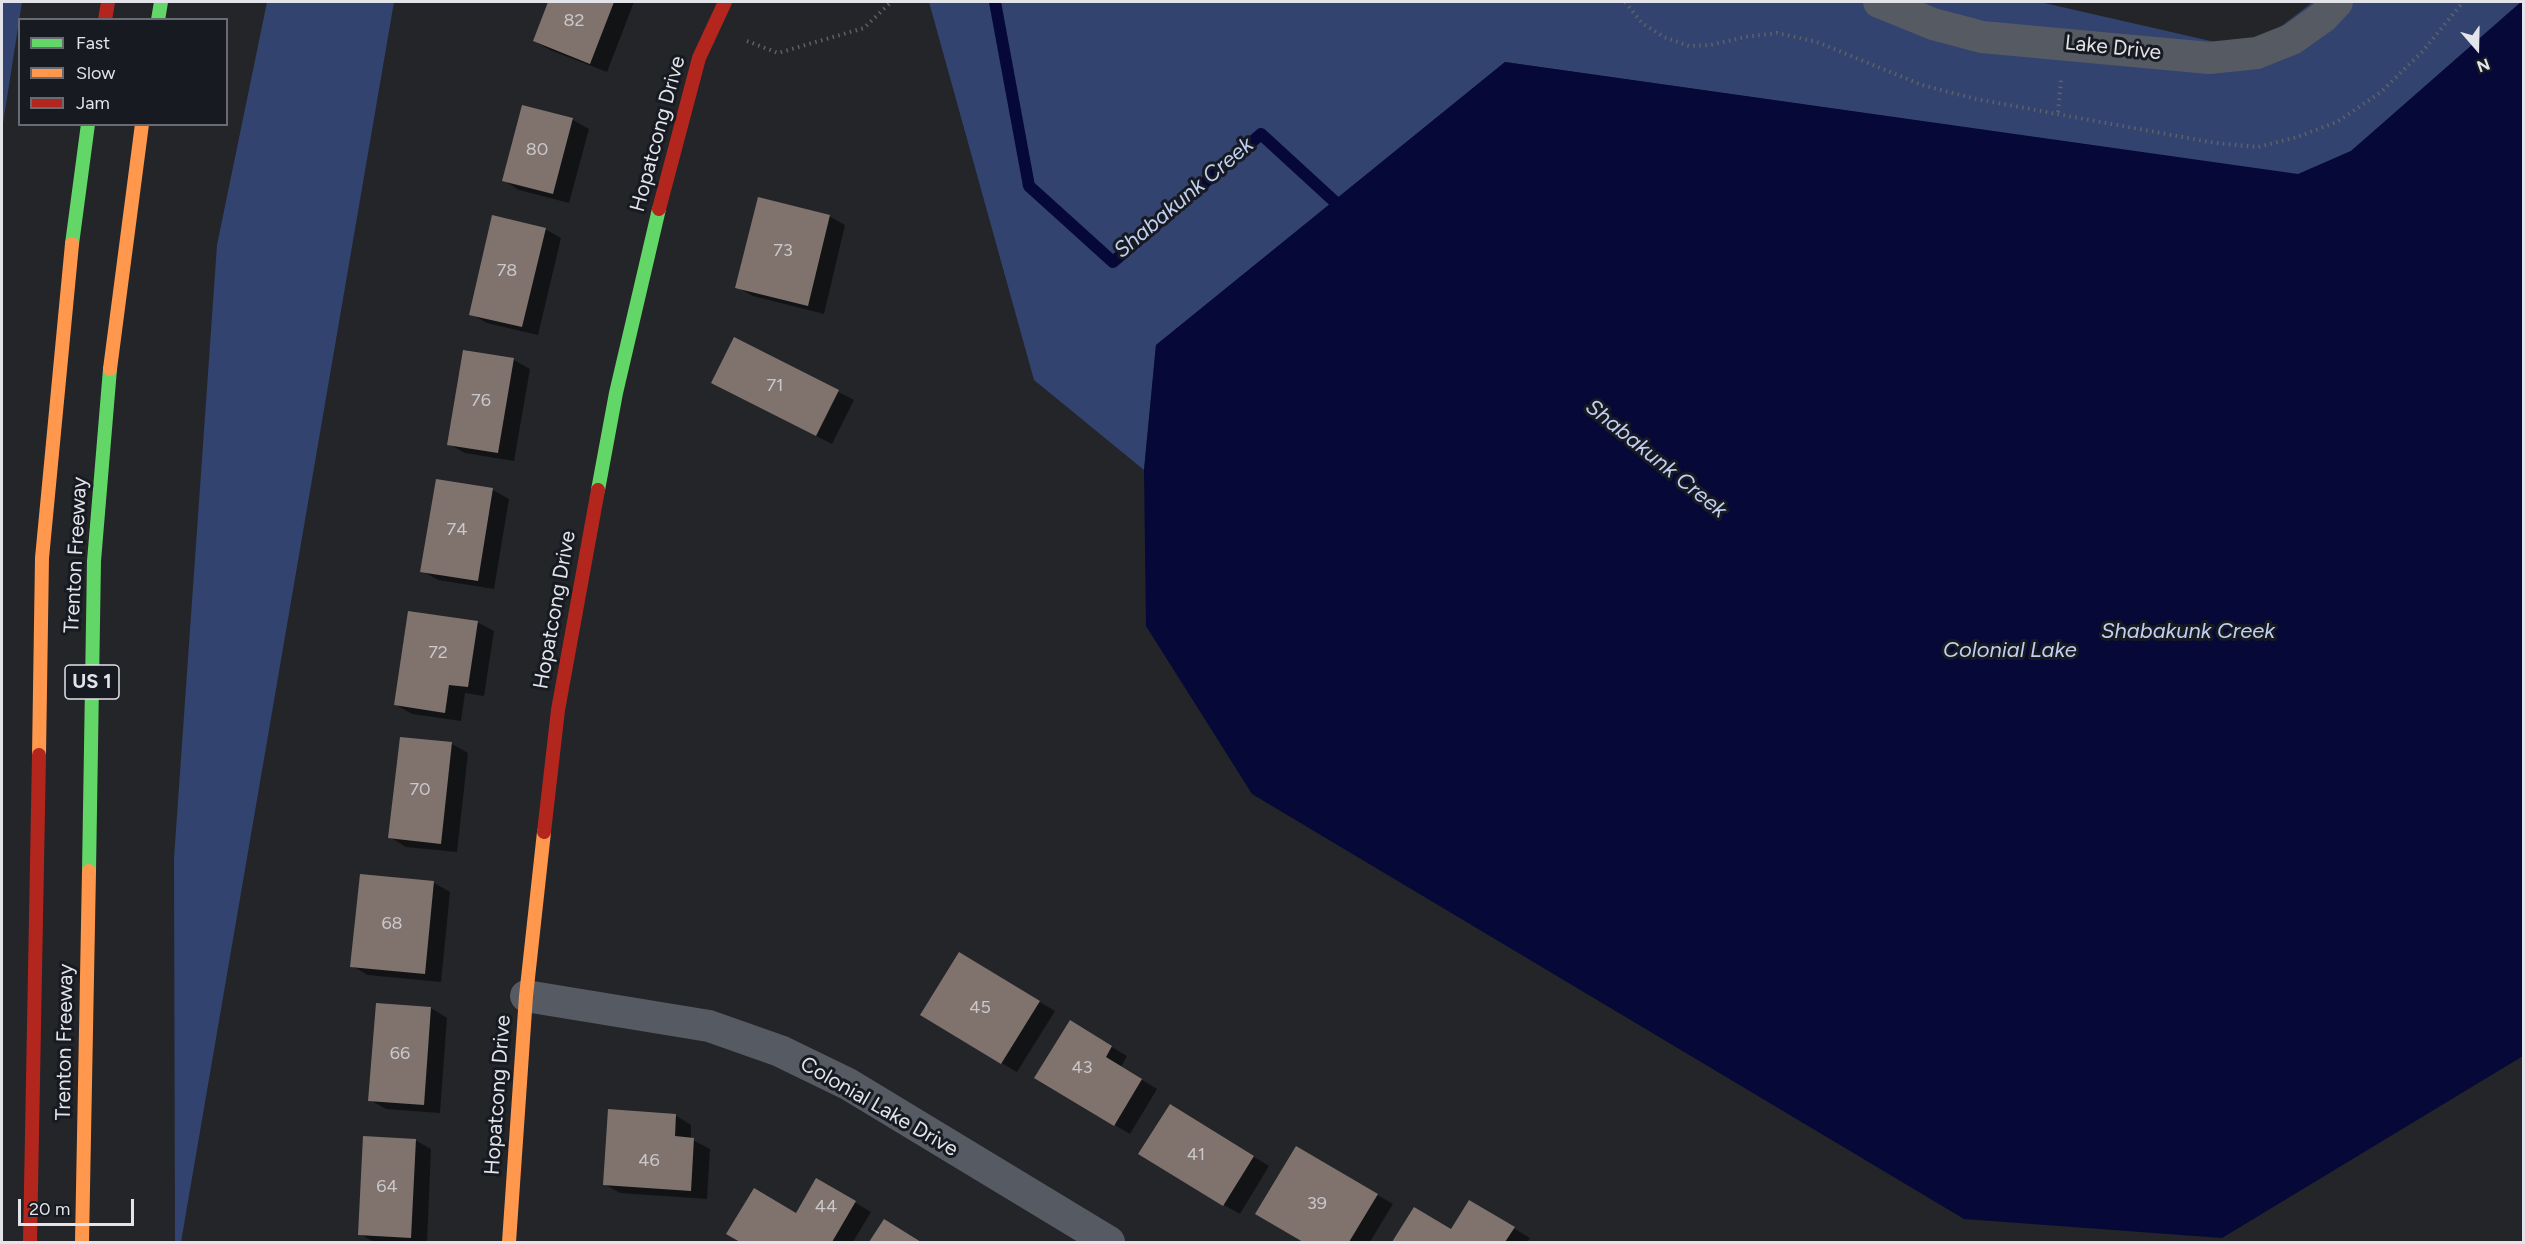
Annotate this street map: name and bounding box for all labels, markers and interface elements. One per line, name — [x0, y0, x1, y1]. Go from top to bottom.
house number: 82 — [563, 10, 585, 32]
legend — [18, 18, 228, 126]
north arrow — [2447, 18, 2507, 78]
street label: Lake Drive — [2064, 30, 2162, 66]
text: Fast — [76, 32, 110, 54]
street label: Hopatcong Drive — [625, 53, 691, 215]
text: N — [2474, 54, 2492, 76]
text: Slow — [76, 62, 115, 84]
text: Jam — [76, 92, 110, 114]
water label: Shabakunk Creek — [1109, 132, 1259, 264]
house number: 80 — [526, 139, 548, 161]
house number: 73 — [773, 240, 793, 262]
house number: 78 — [497, 260, 517, 282]
house number: 71 — [766, 375, 784, 397]
house number: 76 — [471, 390, 491, 412]
water label: Shabakunk Creek — [1580, 394, 1732, 524]
street label: Trenton Freeway — [59, 476, 93, 634]
house number: 74 — [447, 519, 467, 541]
street label: Hopatcong Drive — [529, 529, 581, 691]
water label: Shabakunk Creek — [2101, 619, 2275, 645]
water label: Colonial Lake — [1943, 638, 2077, 664]
house number: 72 — [428, 642, 448, 664]
road number: US 1 — [65, 665, 119, 699]
house number: 70 — [409, 779, 431, 801]
house number: 68 — [381, 913, 403, 935]
street label: Trenton Freeway — [51, 963, 79, 1121]
house number: 45 — [969, 997, 991, 1019]
street label: Hopatcong Drive — [480, 1014, 516, 1176]
house number: 66 — [390, 1043, 410, 1065]
street label: Colonial Lake Drive — [796, 1052, 962, 1162]
house number: 43 — [1072, 1057, 1092, 1079]
house number: 41 — [1187, 1144, 1205, 1166]
house number: 46 — [638, 1150, 660, 1172]
house number: 64 — [376, 1176, 398, 1198]
scale bar — [21, 1187, 136, 1225]
house number: 39 — [1307, 1193, 1327, 1215]
house number: 44 — [815, 1196, 837, 1218]
text: 20 m — [29, 1198, 70, 1220]

